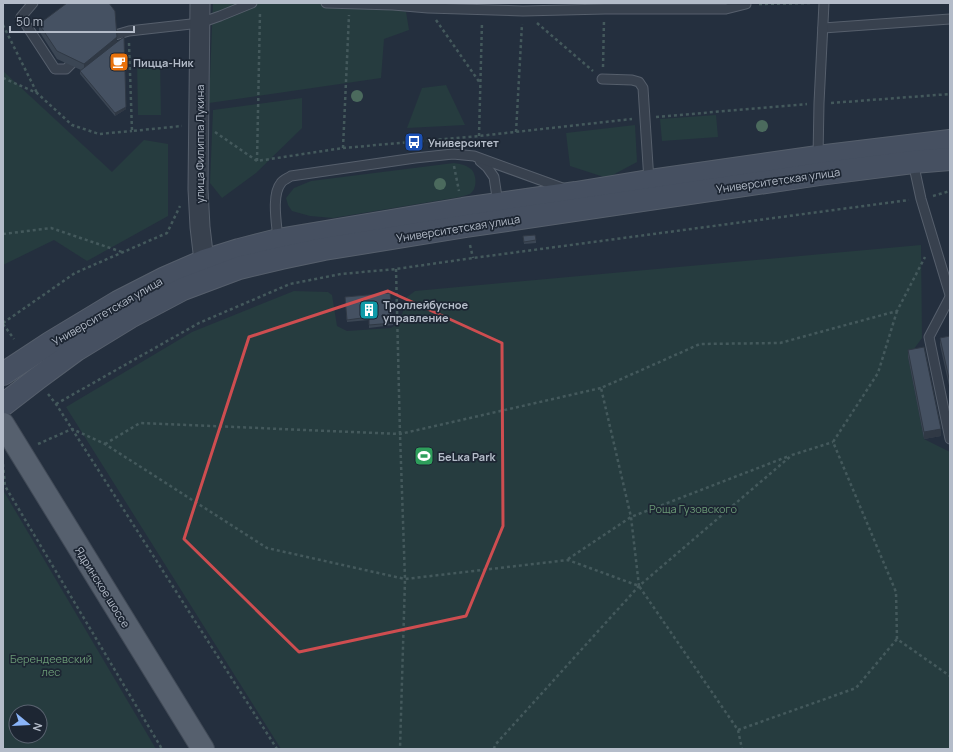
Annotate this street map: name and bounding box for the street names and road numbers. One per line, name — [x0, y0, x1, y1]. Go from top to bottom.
street label: улица Филиппа Лукина — [192, 85, 207, 203]
street label: Университетская улица — [715, 164, 841, 196]
street label: Университетская улица — [395, 211, 521, 245]
street label: Университетская улица — [49, 273, 165, 349]
street label: Ядринское шоссе — [72, 544, 134, 631]

